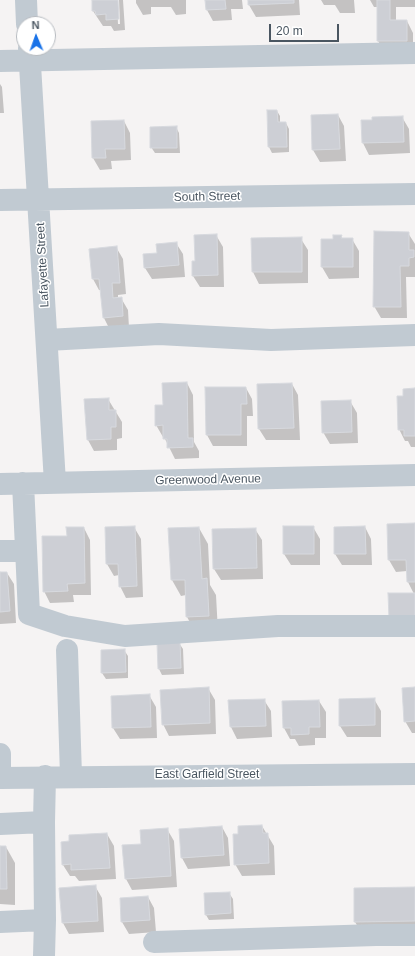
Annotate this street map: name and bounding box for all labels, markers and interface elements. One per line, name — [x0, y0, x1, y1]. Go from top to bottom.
north arrow — [16, 16, 56, 56]
scale bar — [271, 16, 341, 42]
text: N — [31, 19, 40, 31]
text: 20 m — [276, 24, 303, 38]
street label: South Street — [174, 189, 240, 205]
street label: Lafayette Street — [34, 222, 52, 308]
street label: Greenwood Avenue — [155, 472, 261, 488]
street label: East Garfield Street — [155, 768, 259, 782]

